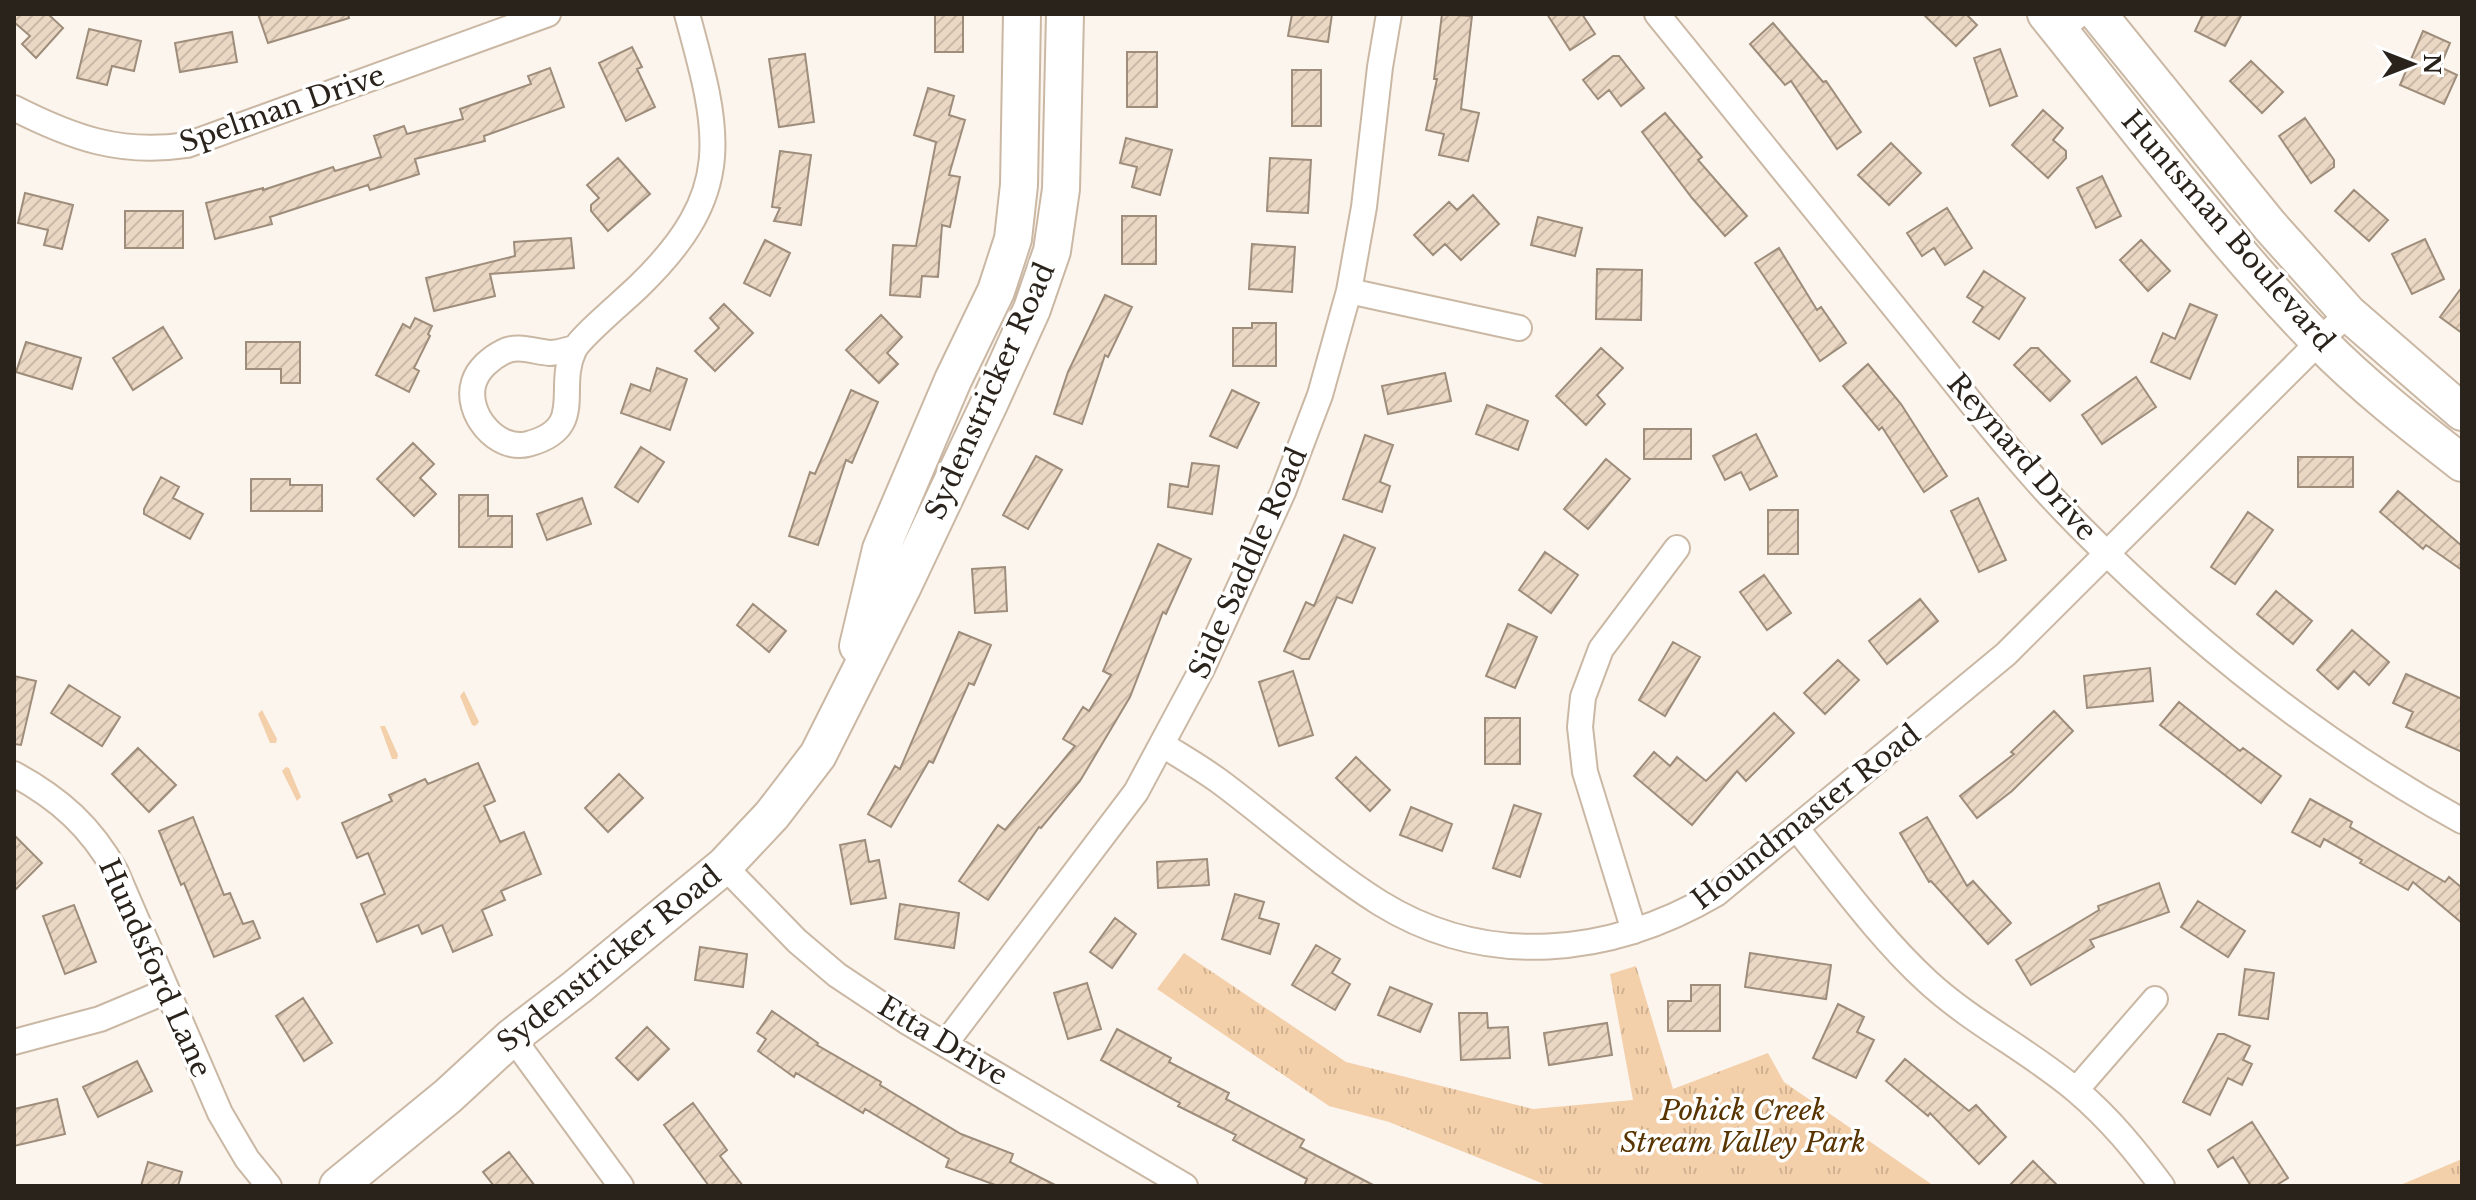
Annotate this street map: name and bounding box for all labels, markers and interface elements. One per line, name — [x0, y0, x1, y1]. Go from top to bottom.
north arrow — [2372, 24, 2452, 104]
text: N — [2418, 54, 2445, 75]
street label: Spelman Drive — [175, 57, 389, 161]
street label: Huntsman Boulevard — [2114, 104, 2342, 358]
street label: Sydenstricker Road — [918, 257, 1063, 525]
street label: Reynard Drive — [1940, 366, 2104, 548]
street label: Side Saddle Road — [1181, 442, 1315, 684]
street label: Houndmaster Road — [1685, 717, 1927, 917]
street label: Hundsford Lane — [91, 853, 219, 1083]
street label: Sydenstricker Road — [490, 858, 728, 1060]
street label: Etta Drive — [872, 989, 1014, 1093]
park label: Pohick Creek Stream Valley Park — [1620, 1093, 1866, 1160]

